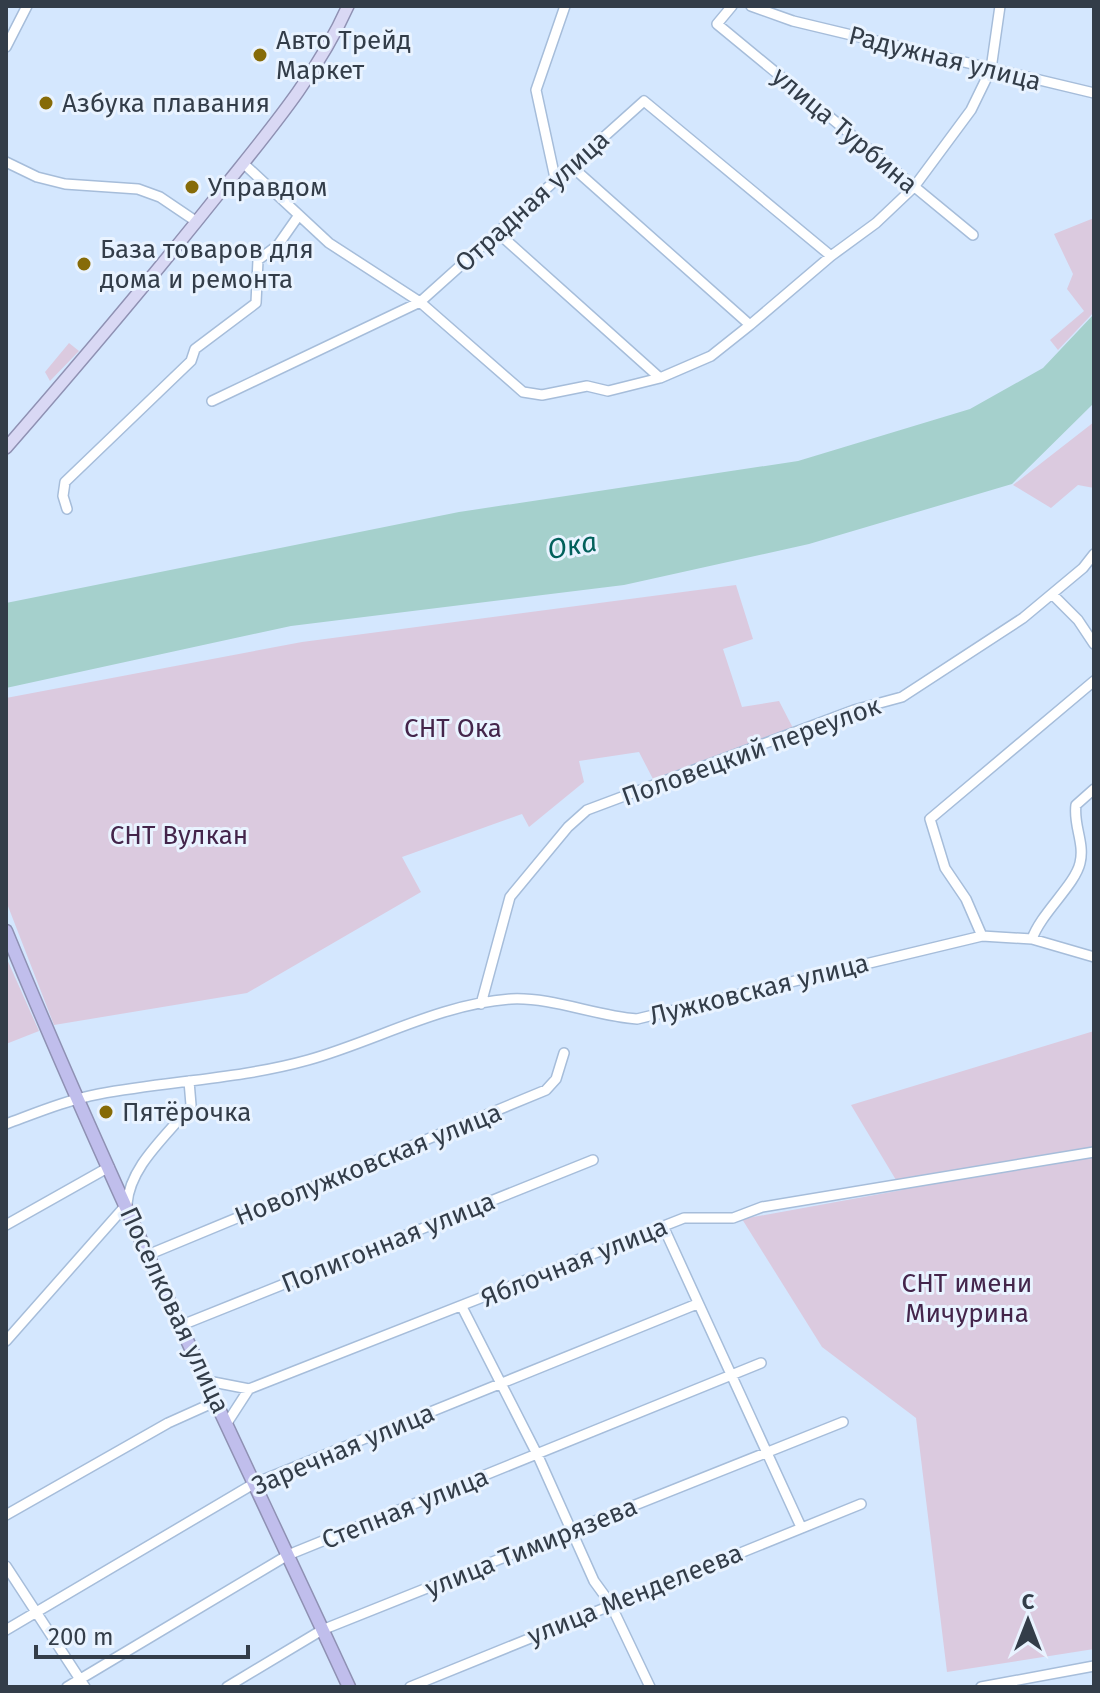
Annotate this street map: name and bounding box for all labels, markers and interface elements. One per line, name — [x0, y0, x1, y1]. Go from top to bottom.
street label: Радужная улица — [846, 20, 1044, 97]
place label: Авто Трейд Маркет — [276, 25, 411, 86]
marker: Авто Трейд Маркет — [251, 46, 269, 64]
street label: улица Турбина — [766, 61, 924, 200]
place label: Азбука плавания — [62, 88, 270, 119]
marker: Азбука плавания — [37, 94, 55, 112]
street label: Отрадная улица — [449, 124, 616, 279]
place label: Управдом — [208, 172, 327, 203]
marker: Управдом — [183, 178, 201, 196]
place label: База товаров для дома и ремонта — [100, 234, 314, 295]
marker: База товаров для дома и ремонта — [75, 255, 93, 273]
water label: Ока — [545, 525, 599, 566]
street label: Половецкий переулок — [617, 690, 885, 813]
park label: СНТ Ока — [404, 713, 502, 744]
park label: СНТ Вулкан — [110, 820, 248, 851]
street label: Лужковская улица — [646, 947, 872, 1032]
place label: Пятёрочка — [122, 1097, 251, 1128]
street label: Новолужковская улица — [230, 1097, 506, 1232]
marker: Пятёрочка — [97, 1103, 115, 1121]
street label: Полигонная улица — [277, 1186, 499, 1299]
street label: Поселковая улица — [113, 1202, 236, 1418]
street label: Яблочная улица — [476, 1211, 672, 1314]
park label: СНТ имени Мичурина — [902, 1268, 1032, 1329]
street label: Заречная улица — [247, 1397, 439, 1502]
street label: Степная улица — [317, 1461, 493, 1556]
street label: улица Тимирязева — [421, 1491, 642, 1604]
street label: улица Менделеева — [523, 1537, 747, 1652]
north arrow — [988, 1581, 1068, 1661]
text: С — [1022, 1588, 1035, 1615]
scale bar — [36, 1609, 248, 1659]
text: 200 m — [48, 1623, 114, 1651]

